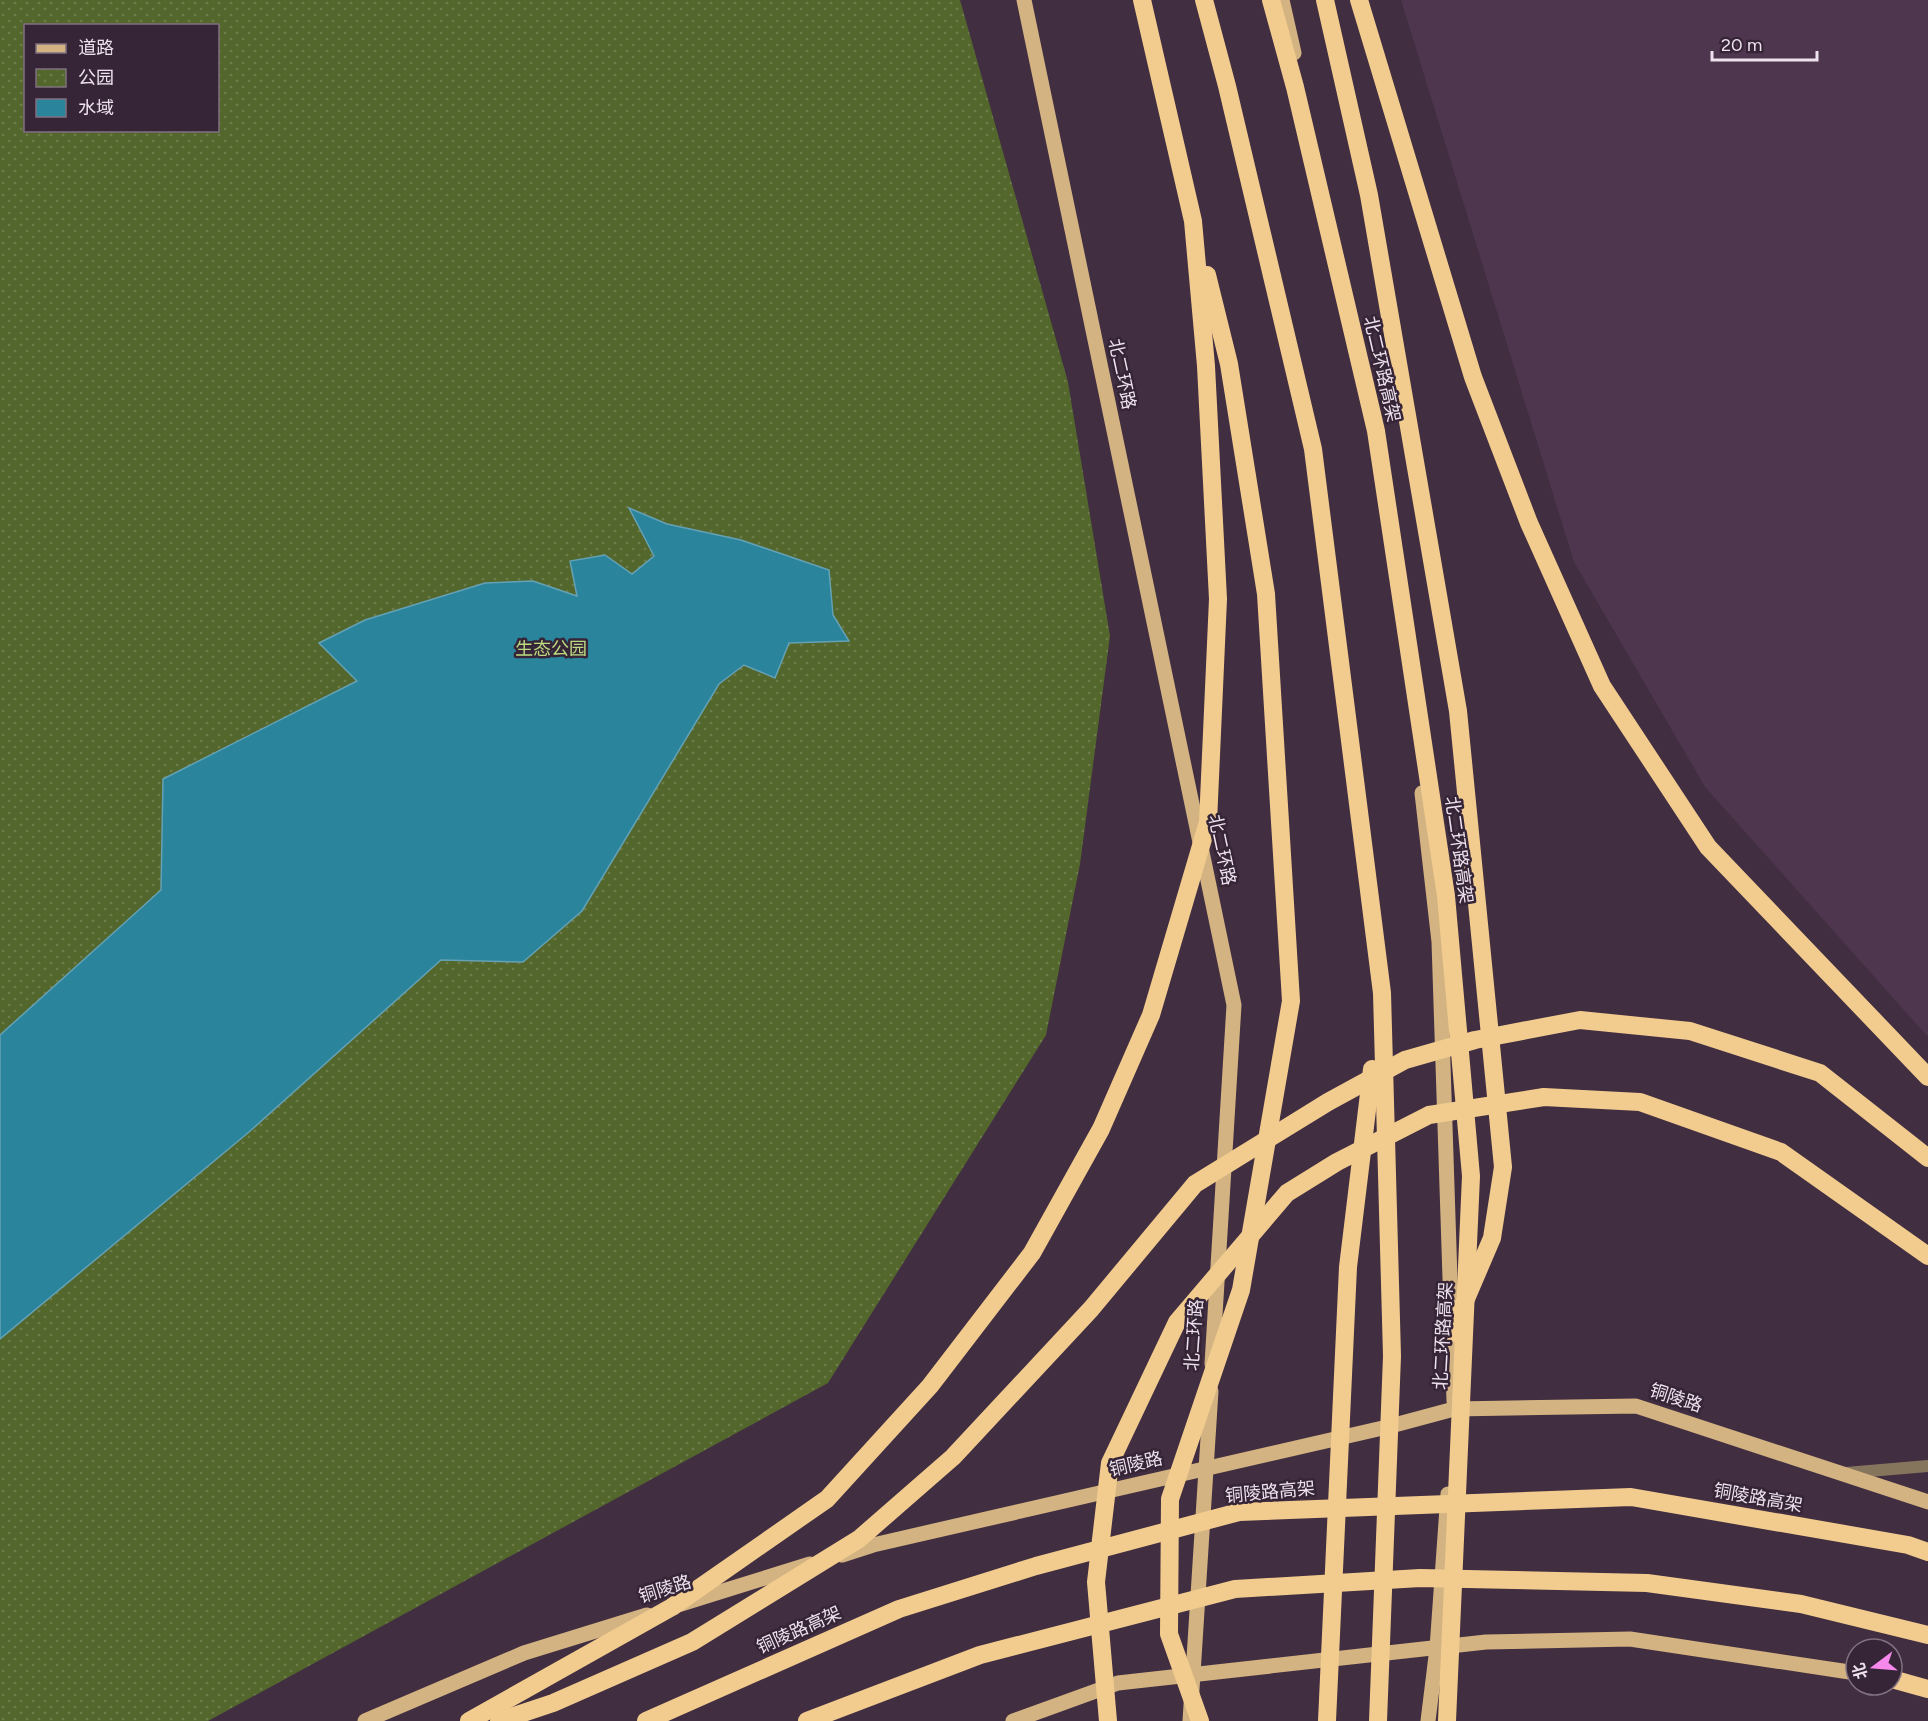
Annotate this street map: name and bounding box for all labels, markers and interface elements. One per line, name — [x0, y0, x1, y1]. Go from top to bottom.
legend — [24, 24, 219, 132]
scale bar — [1712, 24, 1817, 62]
text: 20 m — [1721, 34, 1762, 56]
text: 道路 — [78, 37, 114, 59]
text: 公园 — [78, 67, 114, 89]
text: 水域 — [78, 97, 114, 119]
street label: 北二环路高架 — [1359, 314, 1405, 424]
street label: 北二环路 — [1104, 336, 1140, 412]
park label: 生态公园 — [515, 638, 587, 660]
street label: 北二环路高架 — [1441, 795, 1477, 905]
street label: 北二环路 — [1204, 812, 1240, 888]
street label: 北二环路高架 — [1429, 1281, 1457, 1391]
street label: 北二环路 — [1181, 1298, 1207, 1372]
street label: 铜陵路 — [1647, 1379, 1705, 1417]
street label: 铜陵路 — [1107, 1447, 1165, 1481]
street label: 铜陵路高架 — [1224, 1477, 1316, 1507]
street label: 铜陵路高架 — [1712, 1479, 1804, 1517]
street label: 铜陵路 — [636, 1571, 694, 1607]
street label: 铜陵路高架 — [753, 1602, 845, 1658]
north arrow — [1844, 1637, 1904, 1697]
text: 北 — [1849, 1661, 1871, 1681]

